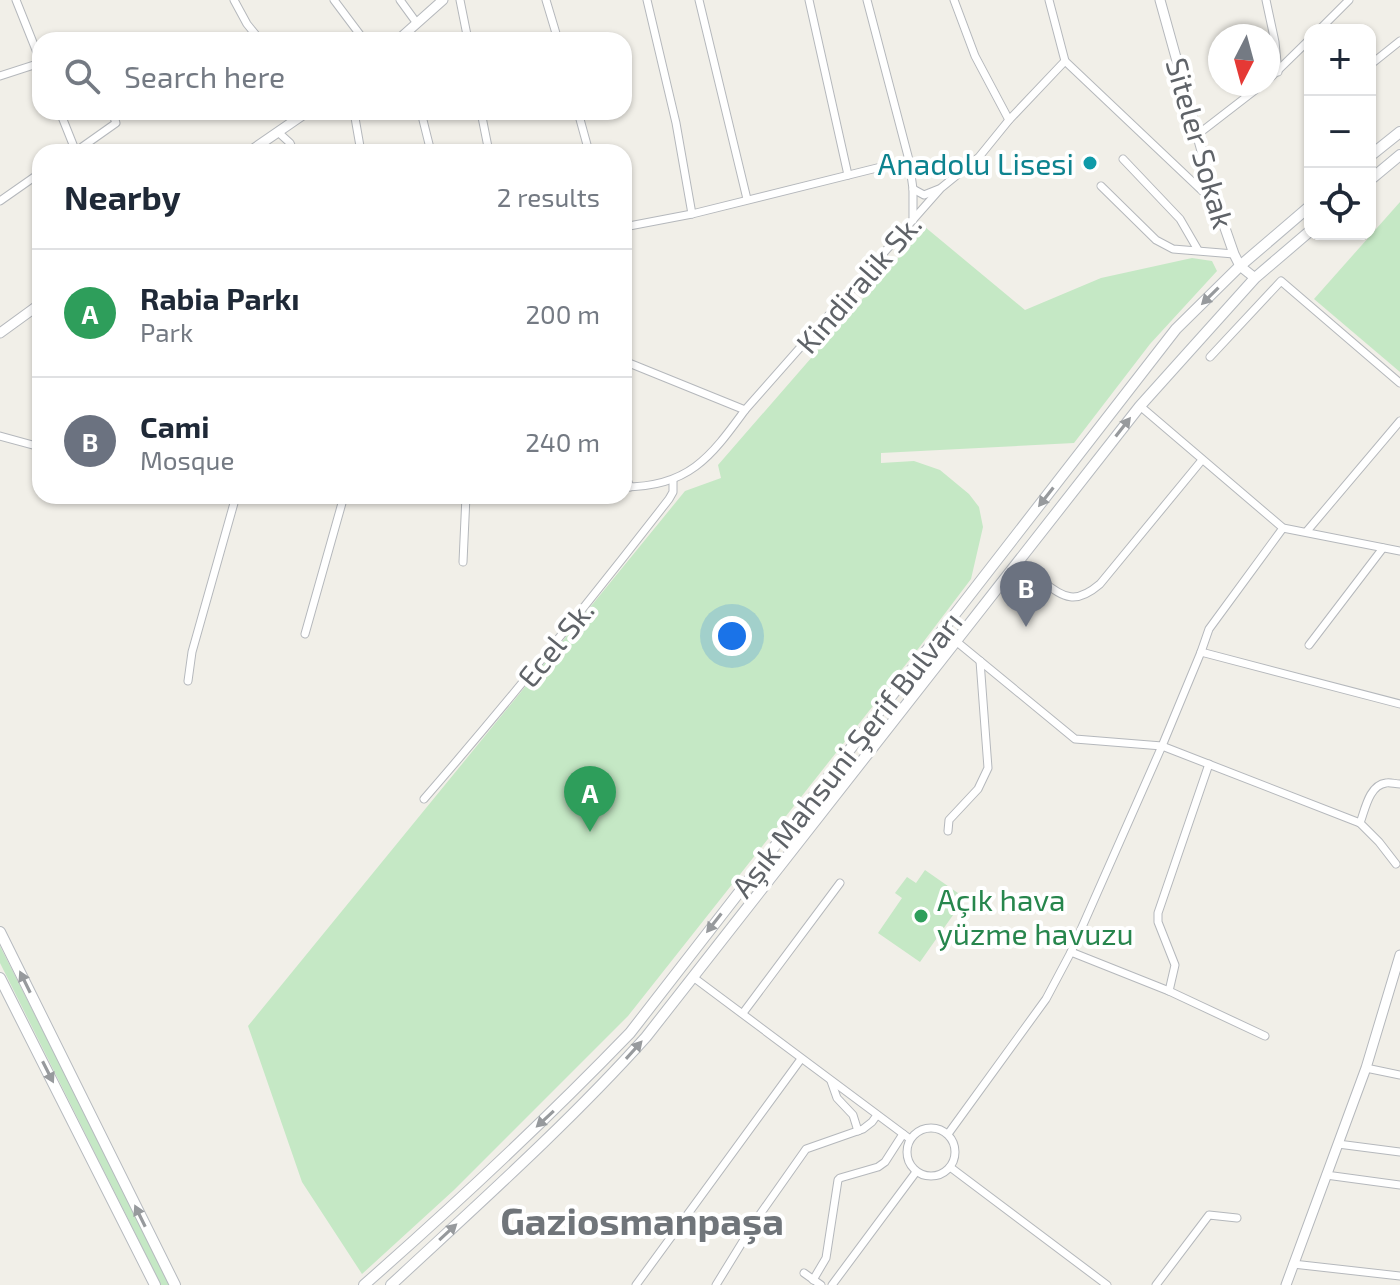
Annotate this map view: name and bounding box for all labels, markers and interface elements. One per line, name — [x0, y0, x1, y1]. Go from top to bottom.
north arrow — [1208, 24, 1280, 96]
map controls — [1304, 24, 1376, 240]
button: + — [1304, 24, 1376, 96]
search box — [32, 32, 632, 120]
icon: search — [60, 54, 104, 98]
street label: Siteler Sokak — [1159, 54, 1243, 232]
text: Search here — [124, 58, 285, 94]
button: − — [1304, 96, 1376, 168]
place label: Anadolu Lisesi — [878, 145, 1074, 181]
marker: Anadolu Lisesi — [1081, 154, 1099, 172]
button: locate — [1304, 168, 1376, 240]
text: Nearby — [64, 176, 181, 217]
text: 2 results — [497, 181, 600, 212]
street label: Kindiralik Sk. — [788, 206, 928, 360]
text: Rabia Parkı — [140, 280, 300, 316]
one-way arrow — [1201, 286, 1220, 305]
text: A — [82, 298, 98, 329]
text: 200 m — [525, 298, 600, 329]
text: Park — [140, 316, 193, 347]
text: Cami — [140, 408, 209, 444]
one-way arrow — [1114, 417, 1131, 437]
text: B — [82, 426, 98, 457]
text: 240 m — [525, 426, 600, 457]
text: Mosque — [140, 444, 234, 475]
one-way arrow — [1038, 487, 1055, 507]
pin: B — [1000, 561, 1052, 627]
street label: Ecel Sk. — [509, 592, 601, 694]
street label: Aşık Mahsuni Şerif Bulvarı — [723, 604, 970, 905]
your location — [712, 616, 752, 656]
pin: A — [564, 766, 616, 832]
place label: Açık hava yüzme havuzu — [937, 881, 1134, 951]
marker: Açık hava yüzme havuzu — [912, 907, 930, 925]
one-way arrow — [707, 913, 723, 933]
one-way arrow — [18, 971, 32, 994]
one-way arrow — [624, 1041, 642, 1060]
one-way arrow — [41, 1061, 55, 1084]
one-way arrow — [536, 1110, 555, 1128]
district label: Gaziosmanpaşa — [500, 1197, 784, 1245]
one-way arrow — [133, 1204, 146, 1227]
one-way arrow — [438, 1223, 457, 1242]

